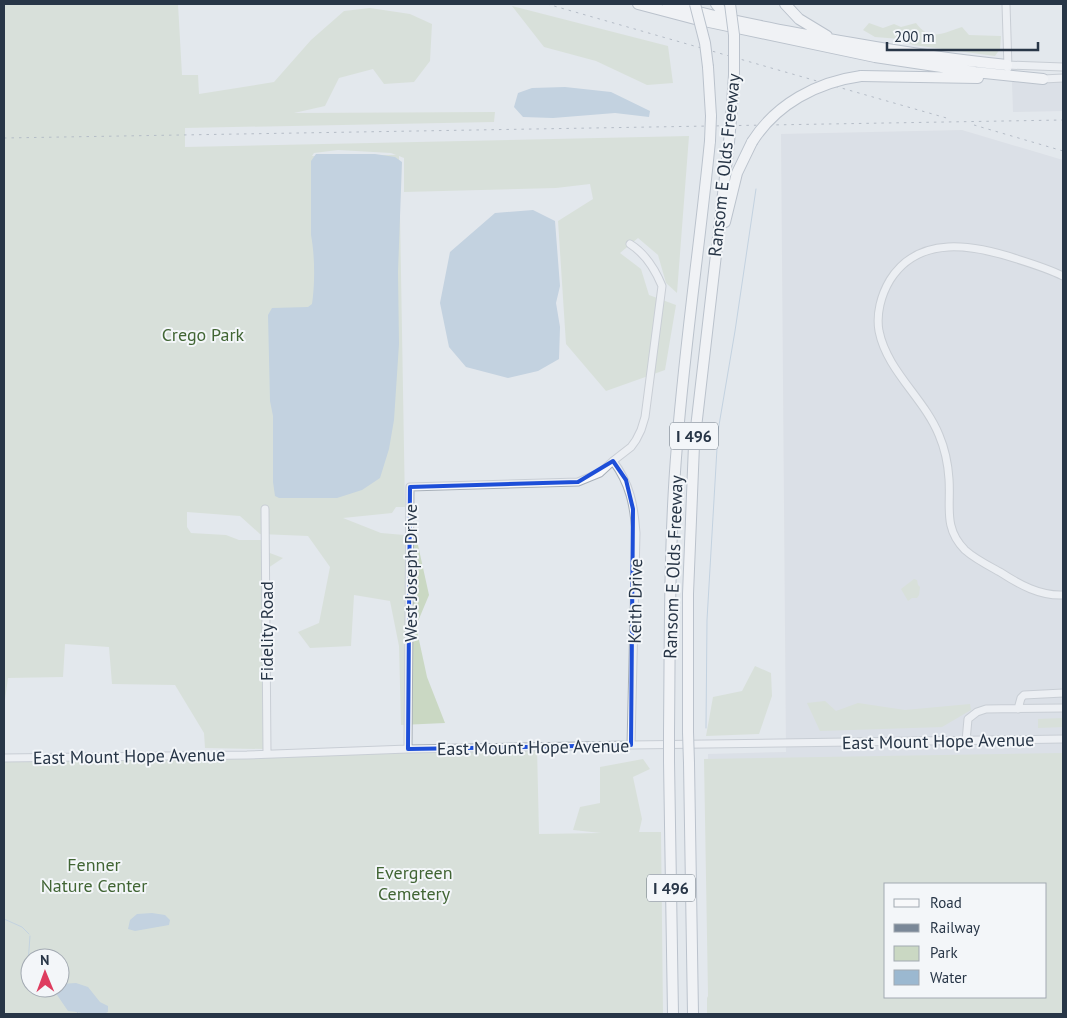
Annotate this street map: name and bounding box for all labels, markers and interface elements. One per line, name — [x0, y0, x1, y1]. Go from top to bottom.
scale bar — [887, 20, 1038, 52]
text: 200 m — [894, 27, 935, 46]
street label: Ransom E Olds Freeway — [703, 72, 745, 258]
park label: Crego Park — [162, 323, 245, 346]
road number: I 496 — [670, 422, 718, 450]
street label: Ransom E Olds Freeway — [658, 474, 688, 659]
street label: West Joseph Drive — [399, 504, 422, 642]
street label: Keith Drive — [623, 558, 647, 644]
street label: Fidelity Road — [255, 581, 278, 681]
street label: East Mount Hope Avenue — [842, 728, 1034, 754]
street label: East Mount Hope Avenue — [437, 734, 629, 760]
street label: East Mount Hope Avenue — [33, 743, 225, 769]
park label: Fenner Nature Center — [41, 853, 147, 897]
park label: Evergreen Cemetery — [375, 861, 453, 905]
road number: I 496 — [647, 874, 695, 901]
legend — [884, 883, 1047, 998]
text: Road — [930, 893, 962, 912]
text: Railway — [930, 918, 980, 937]
text: Park — [930, 943, 958, 962]
north arrow — [20, 948, 70, 998]
text: N — [40, 951, 50, 969]
text: Water — [930, 968, 967, 987]

